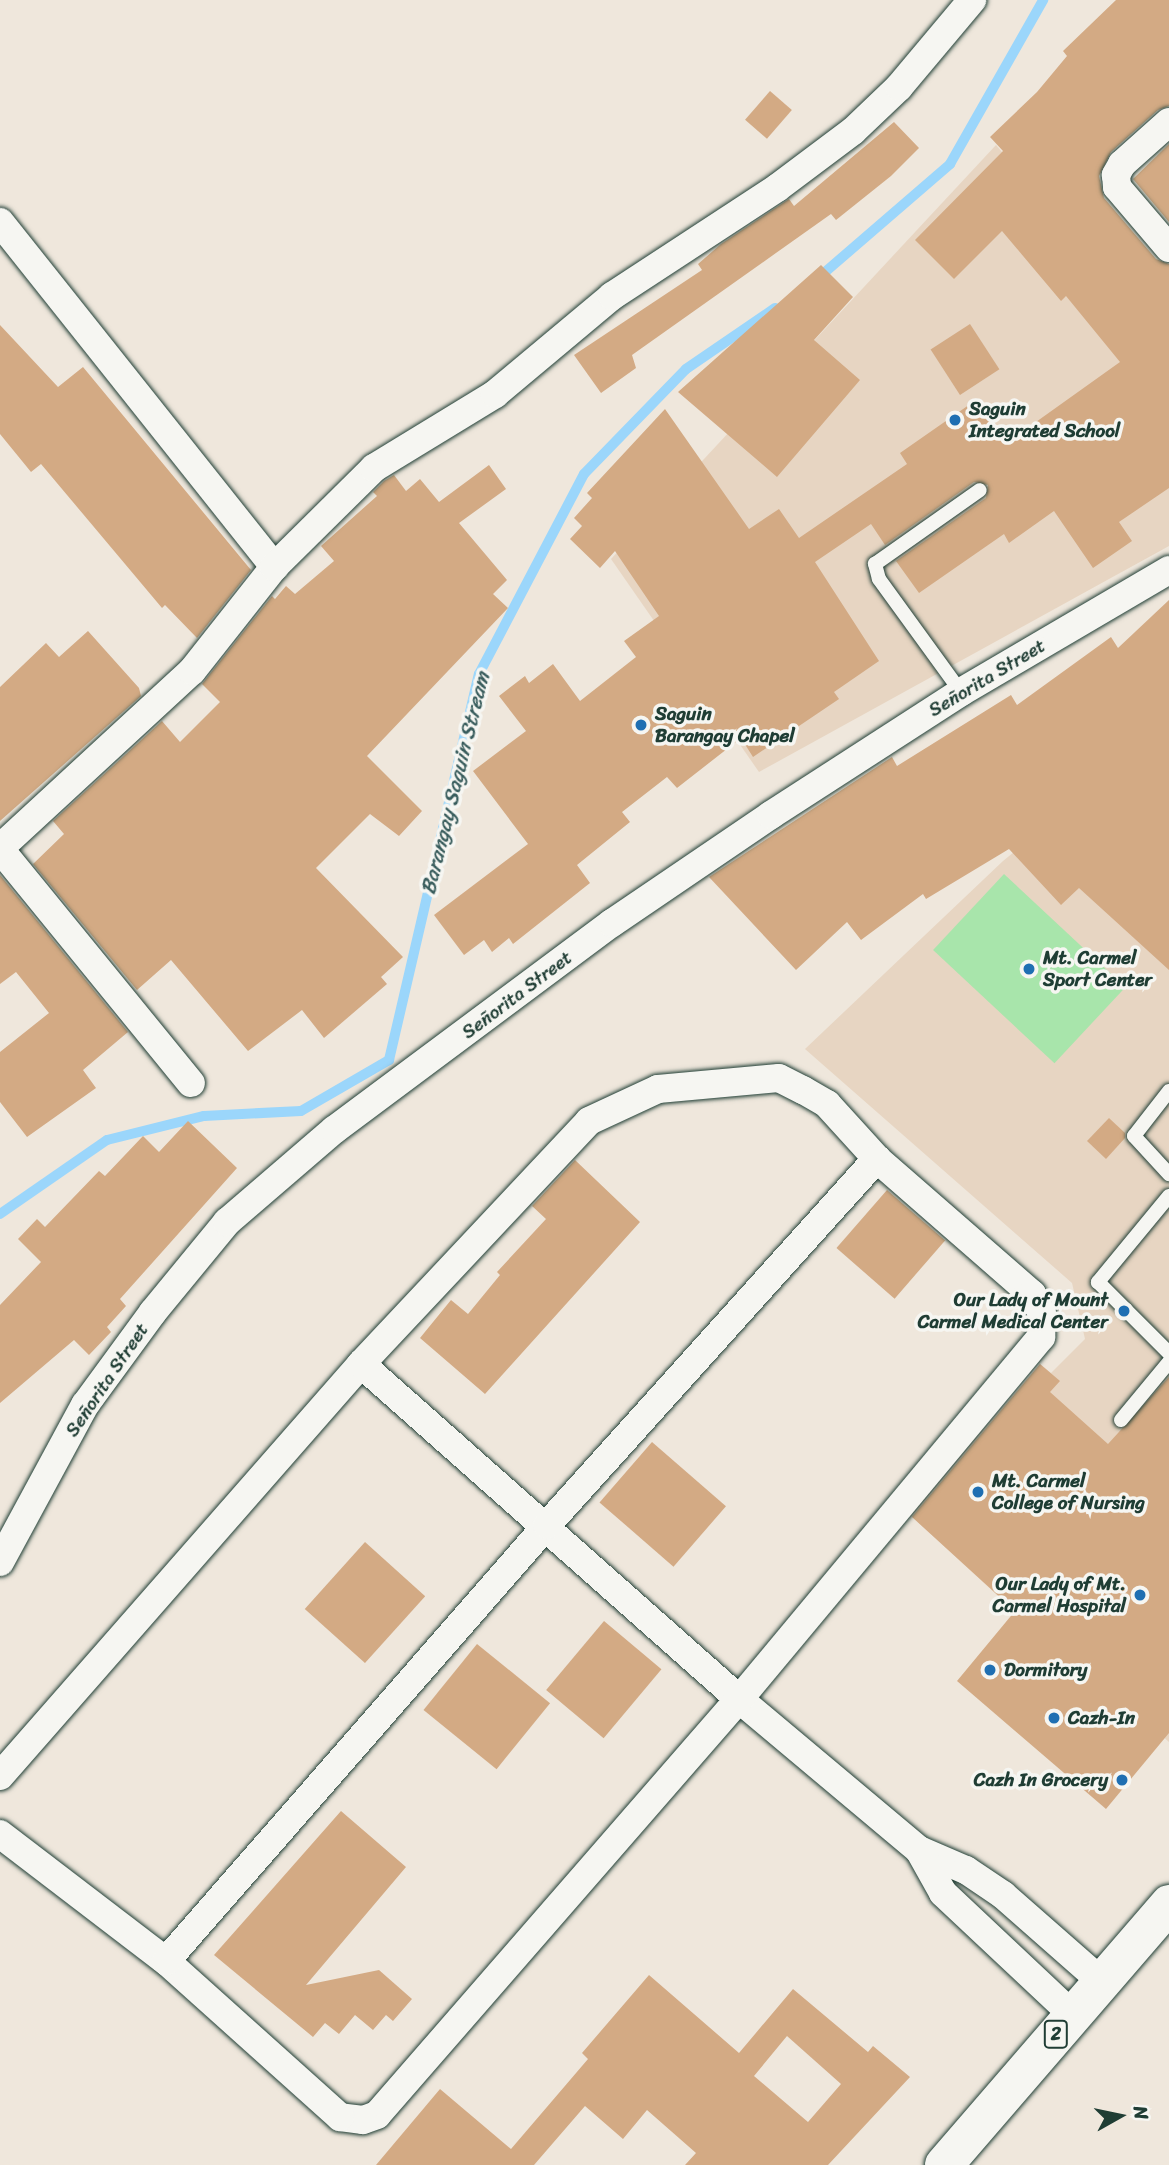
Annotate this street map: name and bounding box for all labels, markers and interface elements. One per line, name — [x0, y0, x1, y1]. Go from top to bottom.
place label: Saguin Integrated School — [969, 398, 1120, 442]
marker: Saguin Integrated School — [947, 412, 963, 428]
street label: Señorita Street — [924, 634, 1050, 722]
water label: Barangay Saguin Stream — [415, 669, 495, 897]
place label: Saguin Barangay Chapel — [655, 703, 795, 747]
marker: Saguin Barangay Chapel — [633, 717, 649, 733]
street label: Señorita Street — [457, 946, 577, 1044]
place label: Mt. Carmel Sport Center — [1043, 947, 1153, 991]
marker: Mt. Carmel Sport Center — [1021, 961, 1037, 977]
place label: Our Lady of Mount Carmel Medical Center — [916, 1289, 1108, 1333]
marker: Our Lady of Mount Carmel Medical Center — [1114, 1301, 1134, 1321]
street label: Señorita Street — [60, 1319, 154, 1441]
place label: Mt. Carmel College of Nursing — [992, 1470, 1146, 1514]
marker: Mt. Carmel College of Nursing — [970, 1484, 986, 1500]
place label: Our Lady of Mt. Carmel Hospital — [992, 1573, 1126, 1617]
marker: Our Lady of Mt. Carmel Hospital — [1132, 1587, 1148, 1603]
place label: Dormitory — [1004, 1659, 1087, 1681]
marker: Dormitory — [982, 1662, 998, 1678]
place label: Cazh-In — [1068, 1707, 1135, 1729]
marker: Cazh-In — [1046, 1710, 1062, 1726]
place label: Cazh In Grocery — [974, 1769, 1108, 1791]
marker: Cazh In Grocery — [1114, 1772, 1130, 1788]
road number: 2 — [1044, 2020, 1068, 2048]
north arrow — [1085, 2081, 1155, 2151]
text: N — [1124, 2104, 1159, 2122]

